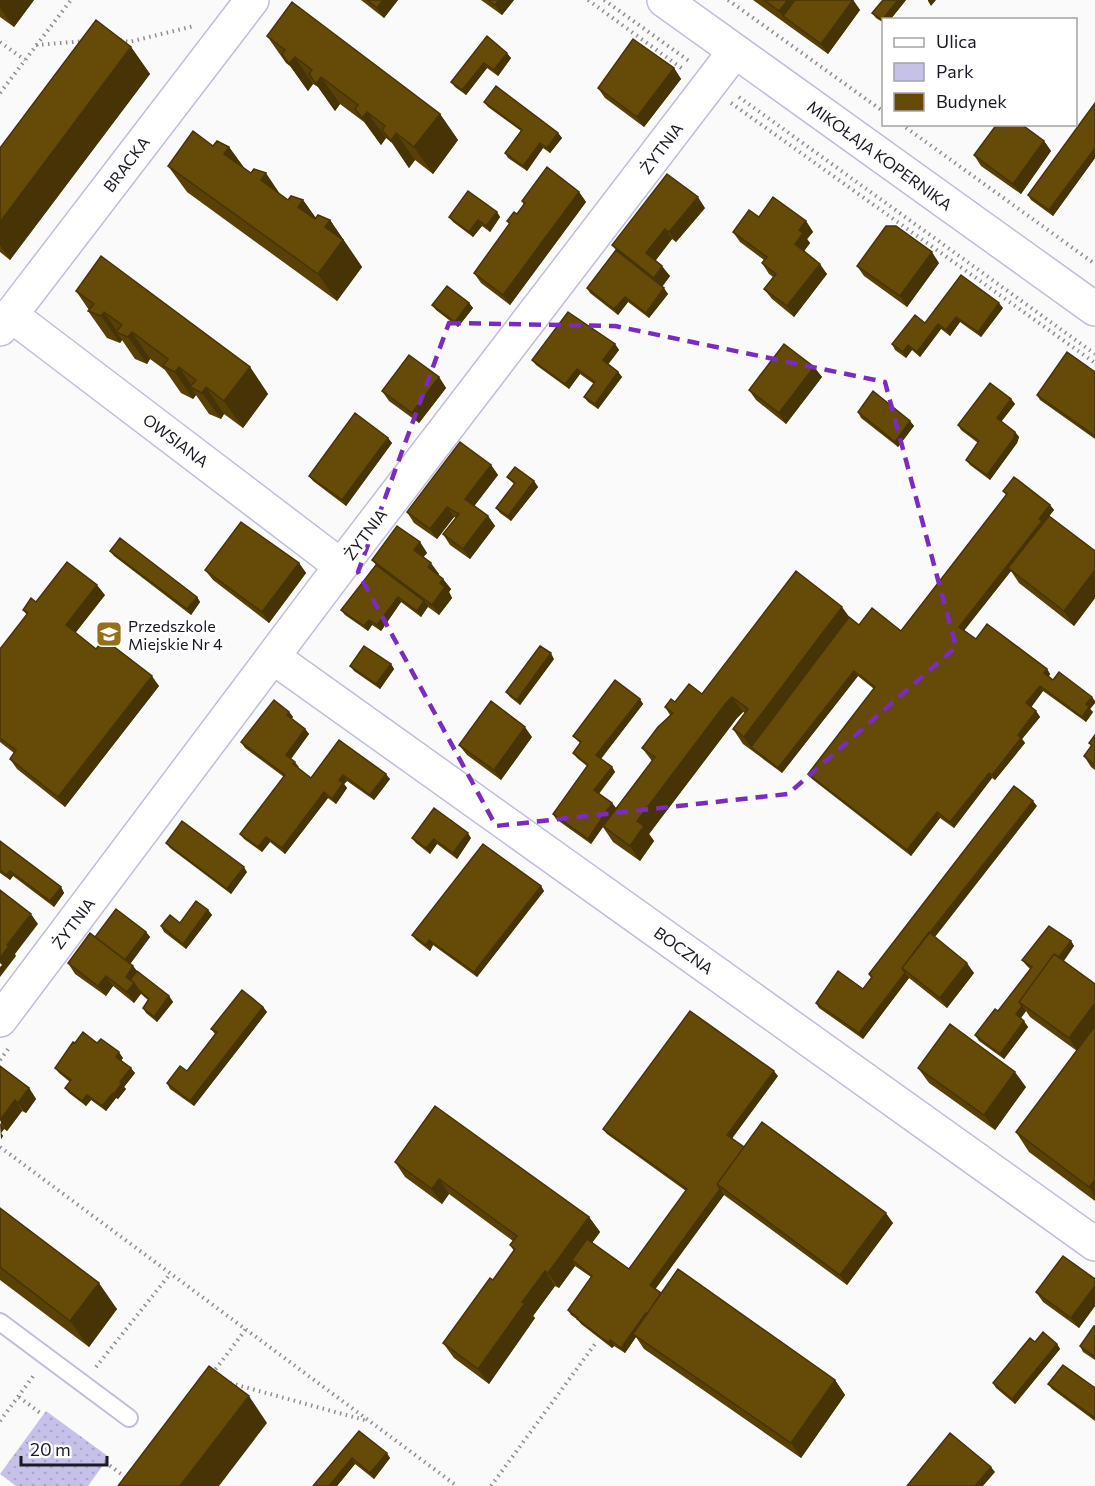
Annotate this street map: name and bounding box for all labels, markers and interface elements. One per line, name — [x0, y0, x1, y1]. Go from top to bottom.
legend — [882, 18, 1077, 126]
text: Ulica — [936, 30, 977, 52]
text: Park — [936, 60, 974, 82]
text: Budynek — [936, 90, 1007, 112]
street label: MIKOŁAJA KOPERNIKA — [804, 96, 956, 214]
street label: ŻYTNIA — [636, 119, 686, 177]
street label: BRACKA — [99, 133, 153, 195]
street label: OWSIANA — [140, 409, 212, 471]
street label: ŻYTNIA — [340, 505, 390, 563]
place label: Przedszkole Miejskie Nr 4 — [128, 616, 223, 653]
school or university icon: Przedszkole Miejskie Nr 4 — [94, 619, 124, 649]
street label: ŻYTNIA — [48, 894, 98, 952]
street label: BOCZNA — [651, 922, 717, 978]
scale bar — [21, 1429, 106, 1467]
text: 20 m — [30, 1438, 71, 1460]

